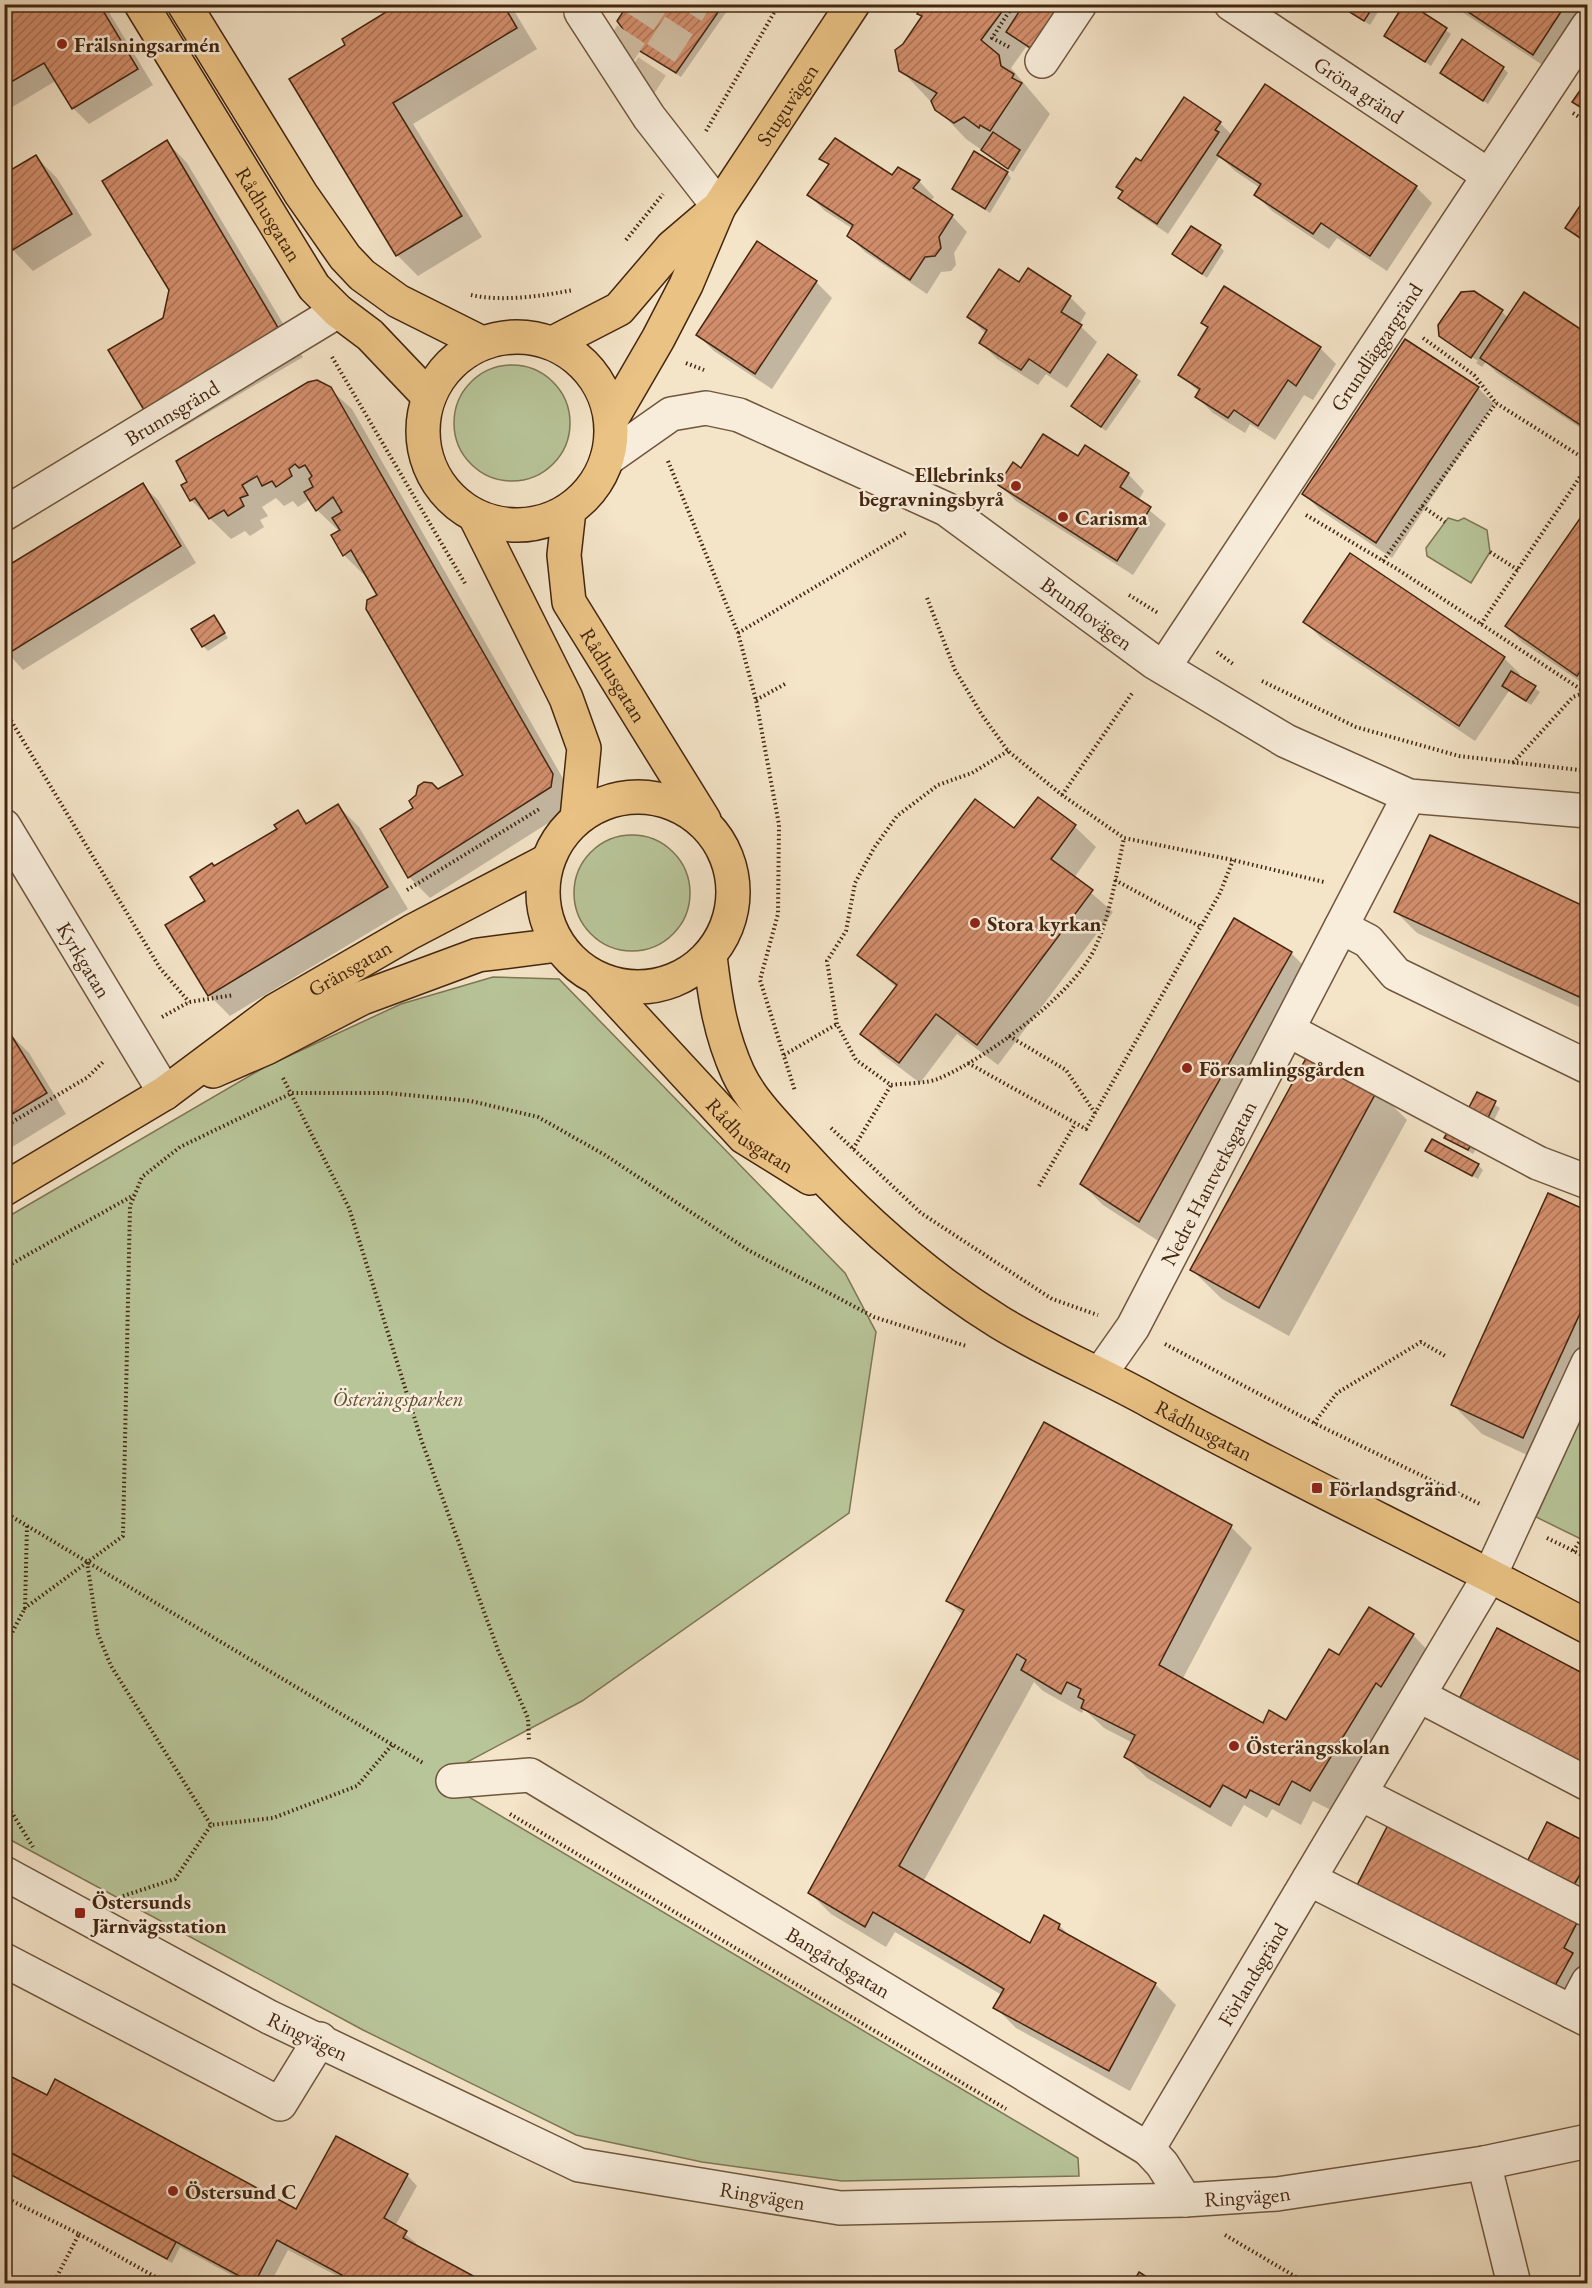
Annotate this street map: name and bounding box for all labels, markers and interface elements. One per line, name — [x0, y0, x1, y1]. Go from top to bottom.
place label: Frälsningsarmén — [74, 31, 220, 58]
marker: Frälsningsarmén — [55, 37, 69, 51]
street label: Gröna gränd — [1309, 50, 1410, 129]
street label: Stuguvägen — [750, 58, 824, 151]
street label: Rådhusgatan — [230, 161, 309, 266]
street label: Grundläggargränd — [1324, 277, 1428, 416]
street label: Brunnsgränd — [119, 373, 224, 451]
place label: Ellebrinks begravningsbyrå — [859, 461, 1005, 512]
marker: Ellebrinks begravningsbyrå — [1009, 479, 1023, 493]
place label: Carisma — [1075, 504, 1148, 531]
marker: Carisma — [1056, 510, 1070, 524]
street label: Brunflovägen — [1036, 570, 1139, 656]
street label: Rådhusgatan — [575, 622, 653, 727]
place label: Stora kyrkan — [987, 910, 1102, 937]
marker: Stora kyrkan — [968, 916, 982, 930]
street label: Kyrkgatan — [51, 917, 118, 1003]
street label: Gränsgatan — [303, 933, 396, 1002]
place label: Församlingsgården — [1199, 1055, 1365, 1082]
marker: Församlingsgården — [1180, 1061, 1194, 1075]
street label: Rådhusgatan — [701, 1092, 800, 1179]
street label: Nedre Hantverksgatan — [1154, 1096, 1262, 1270]
park label: Österängsparken — [332, 1385, 464, 1412]
street label: Rådhusgatan — [1151, 1393, 1258, 1466]
place label: Förlandsgränd — [1329, 1475, 1458, 1502]
marker: Förlandsgränd — [1310, 1481, 1324, 1495]
place label: Österängsskolan — [1246, 1733, 1390, 1760]
marker: Österängsskolan — [1227, 1739, 1241, 1753]
place label: Östersunds Järnvägsstation — [90, 1888, 227, 1939]
marker: Östersunds Järnvägsstation — [73, 1906, 87, 1920]
street label: Förlandsgränd — [1211, 1917, 1294, 2031]
street label: Bangårdsgatan — [781, 1920, 896, 2004]
street label: Ringvägen — [264, 2005, 353, 2066]
street label: Ringvägen — [718, 2175, 807, 2216]
place label: Östersund C — [185, 2178, 296, 2205]
street label: Ringvägen — [1203, 2179, 1292, 2212]
marker: Östersund C — [166, 2184, 180, 2198]

